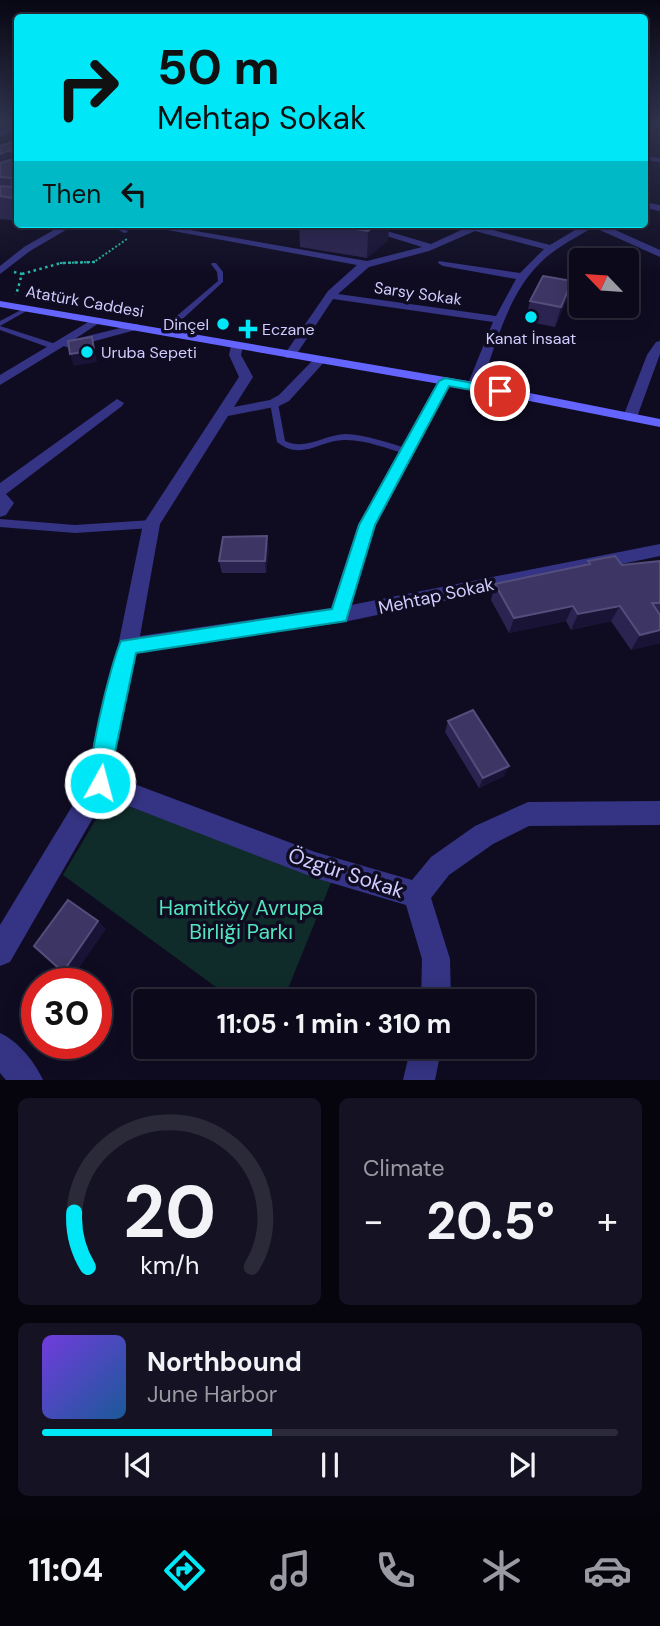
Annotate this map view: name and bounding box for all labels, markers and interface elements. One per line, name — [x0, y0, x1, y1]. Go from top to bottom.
text: 50 m — [157, 35, 280, 99]
icon: right — [42, 42, 133, 133]
text: Mehtap Sokak — [157, 97, 366, 139]
icon: left — [115, 175, 153, 213]
text: Then — [42, 177, 101, 211]
north arrow — [569, 248, 639, 318]
map controls — [569, 248, 639, 318]
street label: Sarsy Sokak — [373, 277, 463, 310]
street label: Atatürk Caddesi — [24, 281, 146, 322]
marker: Kanat İnsaat — [523, 309, 539, 325]
place label: Dinçel — [163, 314, 209, 335]
marker: Dinçel — [215, 316, 231, 332]
place label: Eczane — [262, 319, 315, 340]
marker: Eczane — [240, 321, 256, 337]
place label: Kanat İnsaat — [486, 328, 576, 349]
place label: Uruba Sepeti — [101, 342, 197, 363]
marker: Uruba Sepeti — [79, 344, 95, 360]
pin — [470, 361, 530, 421]
icon: arrive — [481, 372, 519, 410]
street label: Mehtap Sokak — [376, 572, 496, 620]
position arrow — [63, 746, 137, 820]
street label: Özgür Sokak — [285, 841, 408, 905]
park label: Hamitköy Avrupa Birliği Parkı — [159, 894, 323, 946]
speed limit sign: 30 — [21, 968, 112, 1059]
text: 11:05 · 1 min · 310 m — [217, 1007, 451, 1041]
text: Climate — [363, 1153, 445, 1183]
text: 20 — [123, 1166, 216, 1261]
text: 20.5° — [426, 1187, 555, 1255]
text: − — [363, 1196, 384, 1246]
text: + — [597, 1196, 618, 1246]
text: km/h — [140, 1249, 199, 1282]
text: Northbound — [147, 1345, 302, 1379]
text: June Harbor — [147, 1379, 277, 1409]
icon: previous — [119, 1446, 157, 1484]
icon: pause — [311, 1446, 349, 1484]
icon: next — [503, 1446, 541, 1484]
icon: directions — [160, 1546, 209, 1595]
icon: music — [266, 1546, 315, 1595]
icon: phone — [371, 1546, 420, 1595]
icon: climate — [477, 1546, 526, 1595]
icon: car — [583, 1546, 632, 1595]
text: 11:04 — [28, 1549, 103, 1591]

